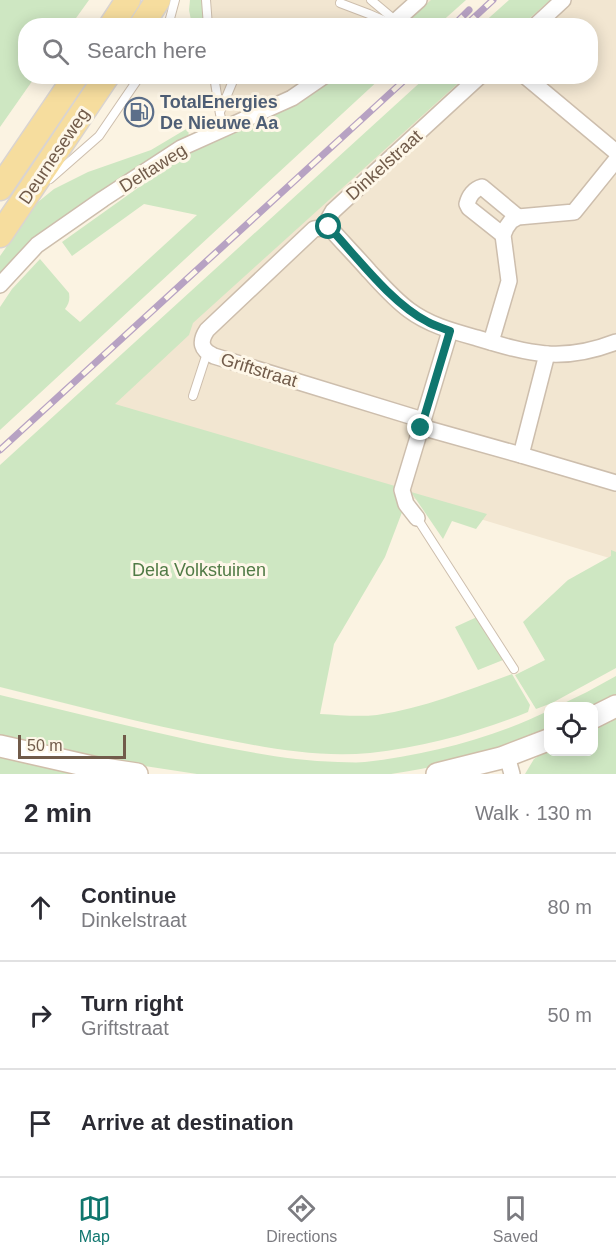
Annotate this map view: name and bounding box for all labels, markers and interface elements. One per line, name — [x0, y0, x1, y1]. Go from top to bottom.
search box — [18, 18, 598, 84]
icon: search — [39, 35, 72, 68]
text: Search here — [87, 38, 207, 63]
place label: TotalEnergies De Nieuwe Aa — [160, 92, 279, 133]
fuel station icon: TotalEnergies De Nieuwe Aa — [123, 96, 155, 128]
street label: Deurneseweg — [15, 104, 93, 208]
street label: Dinkelstraat — [342, 126, 426, 204]
street label: Deltaweg — [116, 140, 190, 196]
route start — [315, 213, 341, 239]
street label: Griftstraat — [218, 349, 300, 391]
route end — [407, 414, 433, 440]
park label: Dela Volkstuinen — [132, 560, 266, 580]
map controls — [544, 702, 598, 756]
button: locate — [544, 702, 598, 756]
scale bar — [18, 732, 126, 760]
text: 50 m — [27, 737, 63, 754]
text: 2 min — [24, 798, 92, 828]
text: Walk · 130 m — [475, 802, 592, 824]
text: Continue — [81, 883, 176, 908]
icon: ahead — [24, 891, 57, 924]
text: 80 m — [548, 896, 592, 918]
text: Dinkelstraat — [81, 909, 187, 931]
text: Turn right — [81, 991, 183, 1016]
icon: right — [24, 999, 57, 1032]
text: 50 m — [548, 1004, 592, 1026]
text: Griftstraat — [81, 1017, 169, 1039]
icon: arrive — [24, 1107, 57, 1140]
text: Arrive at destination — [81, 1110, 294, 1135]
tab: Map — [78, 1192, 111, 1246]
tab: Directions — [266, 1192, 337, 1246]
tab: Saved — [493, 1192, 538, 1246]

